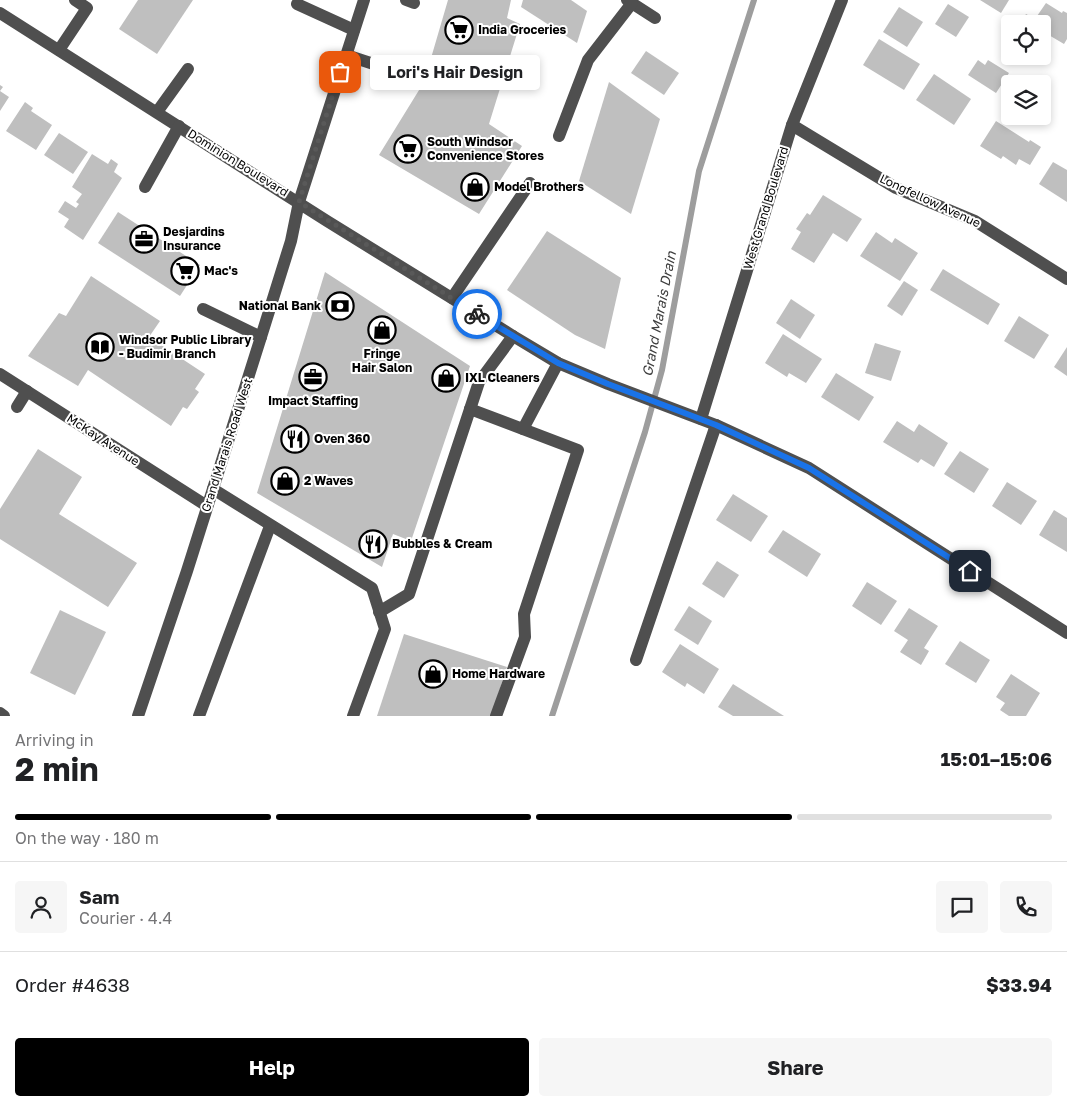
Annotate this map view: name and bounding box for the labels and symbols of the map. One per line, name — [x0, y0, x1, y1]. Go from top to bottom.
supermarket icon: India Groceries — [444, 15, 474, 45]
place label: India Groceries — [478, 22, 567, 37]
pin — [319, 51, 361, 93]
callout: Lori's Hair Design — [370, 54, 540, 90]
street label: Dominion Boulevard — [185, 126, 291, 200]
supermarket icon: South Windsor Convenience Stores — [393, 134, 423, 164]
place label: South Windsor Convenience Stores — [427, 134, 544, 163]
street label: West Grand Boulevard — [740, 145, 791, 271]
street label: Longfellow Avenue — [877, 171, 983, 231]
shop icon: Model Brothers — [460, 172, 490, 202]
place label: Model Brothers — [494, 179, 584, 194]
office icon: Desjardins Insurance — [129, 224, 159, 254]
place label: Desjardins Insurance — [163, 224, 225, 253]
water label: Grand Marais Drain — [638, 249, 679, 378]
supermarket icon: Mac's — [170, 256, 200, 286]
place label: Mac's — [204, 263, 238, 278]
courier — [452, 289, 502, 339]
bank icon: National Bank — [325, 291, 355, 321]
place label: National Bank — [239, 298, 321, 313]
shop icon: Fringe Hair Salon — [367, 315, 397, 345]
library icon: Windsor Public Library - Budimir Branch — [85, 332, 115, 362]
place label: Windsor Public Library - Budimir Branch — [119, 332, 252, 361]
place label: Fringe Hair Salon — [352, 346, 412, 375]
office icon: Impact Staffing — [298, 362, 328, 392]
shop icon: IXL Cleaners — [431, 363, 461, 393]
place label: IXL Cleaners — [465, 370, 540, 385]
street label: Grand Marais Road West — [198, 376, 255, 514]
place label: Impact Staffing — [268, 393, 358, 408]
street label: McKay Avenue — [64, 411, 142, 469]
restaurant icon: Oven 360 — [280, 424, 310, 454]
place label: Oven 360 — [314, 431, 370, 446]
shop icon: 2 Waves — [270, 466, 300, 496]
place label: 2 Waves — [304, 473, 354, 488]
restaurant icon: Bubbles & Cream — [358, 529, 388, 559]
place label: Bubbles & Cream — [392, 536, 492, 551]
pin — [949, 550, 991, 592]
shop icon: Home Hardware — [418, 659, 448, 689]
place label: Home Hardware — [452, 666, 545, 681]

